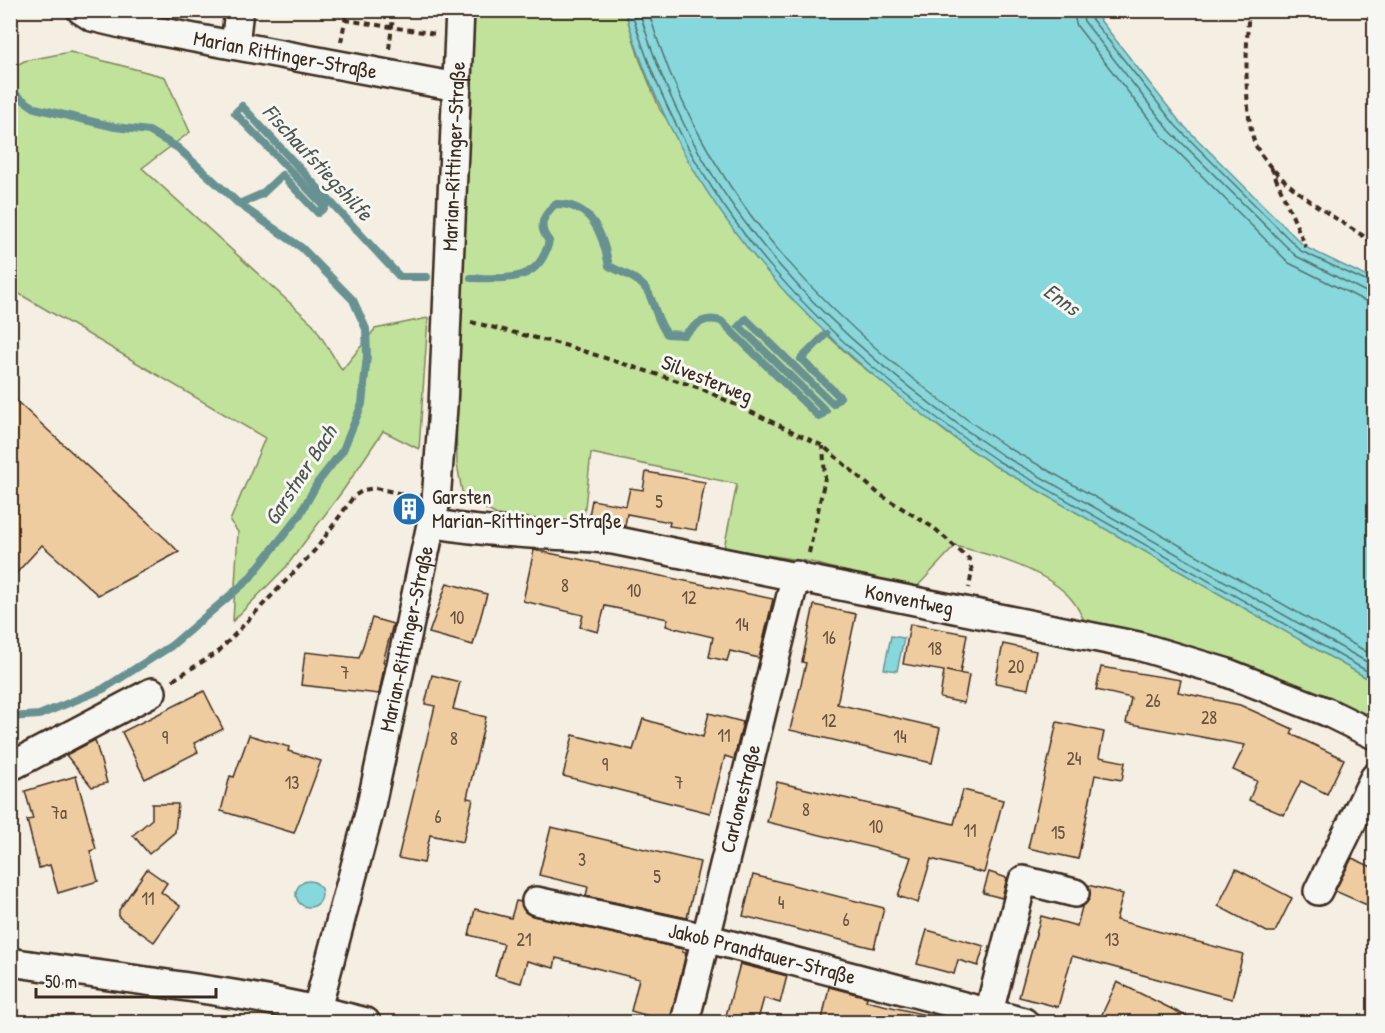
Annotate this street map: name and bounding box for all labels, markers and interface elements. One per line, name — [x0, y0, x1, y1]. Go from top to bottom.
street label: Marian Rittinger-Straße — [191, 23, 379, 86]
street label: Marian-Rittinger-Straße — [435, 61, 472, 252]
water label: Fischaufstiegshilfe — [256, 97, 381, 228]
water label: Enns — [1038, 276, 1088, 324]
street label: Silvesterweg — [657, 347, 757, 410]
water label: Garstner Bach — [257, 418, 344, 531]
place label: Garsten Marian-Rittinger-Straße — [432, 482, 622, 535]
house number: 5 — [655, 489, 663, 514]
building icon: Garsten Marian-Rittinger-Straße — [391, 491, 427, 527]
street label: Marian-Rittinger-Straße — [372, 543, 440, 734]
house number: 8 — [561, 573, 569, 598]
street label: Konventweg — [862, 576, 956, 622]
house number: 10 — [627, 578, 641, 603]
house number: 12 — [682, 585, 697, 610]
house number: 10 — [450, 605, 464, 630]
house number: 14 — [735, 612, 749, 637]
house number: 16 — [822, 625, 836, 650]
house number: 18 — [928, 636, 942, 661]
house number: 20 — [1008, 654, 1024, 679]
house number: 7 — [341, 660, 350, 685]
house number: 26 — [1145, 688, 1161, 713]
house number: 28 — [1201, 705, 1217, 730]
house number: 12 — [822, 708, 837, 733]
house number: 11 — [717, 723, 731, 748]
house number: 14 — [893, 724, 907, 749]
house number: 9 — [162, 725, 169, 750]
house number: 8 — [450, 726, 458, 751]
street label: Carlonestraße — [713, 741, 767, 856]
house number: 24 — [1066, 746, 1082, 771]
house number: 9 — [602, 752, 609, 777]
house number: 13 — [285, 770, 299, 795]
house number: 7 — [675, 770, 684, 795]
house number: 8 — [802, 797, 810, 822]
house number: 7a — [51, 800, 67, 825]
house number: 6 — [434, 804, 442, 829]
house number: 10 — [869, 814, 883, 839]
house number: 11 — [963, 818, 977, 843]
house number: 15 — [1051, 820, 1065, 845]
house number: 3 — [578, 847, 586, 872]
house number: 5 — [653, 864, 661, 889]
house number: 11 — [141, 886, 155, 911]
house number: 4 — [778, 890, 785, 915]
house number: 6 — [842, 907, 850, 932]
street label: Jakob Prandtauer-Straße — [666, 915, 859, 991]
house number: 21 — [517, 927, 531, 952]
house number: 13 — [1105, 927, 1119, 952]
scale bar — [36, 961, 216, 999]
text: 50 m — [45, 969, 77, 994]

